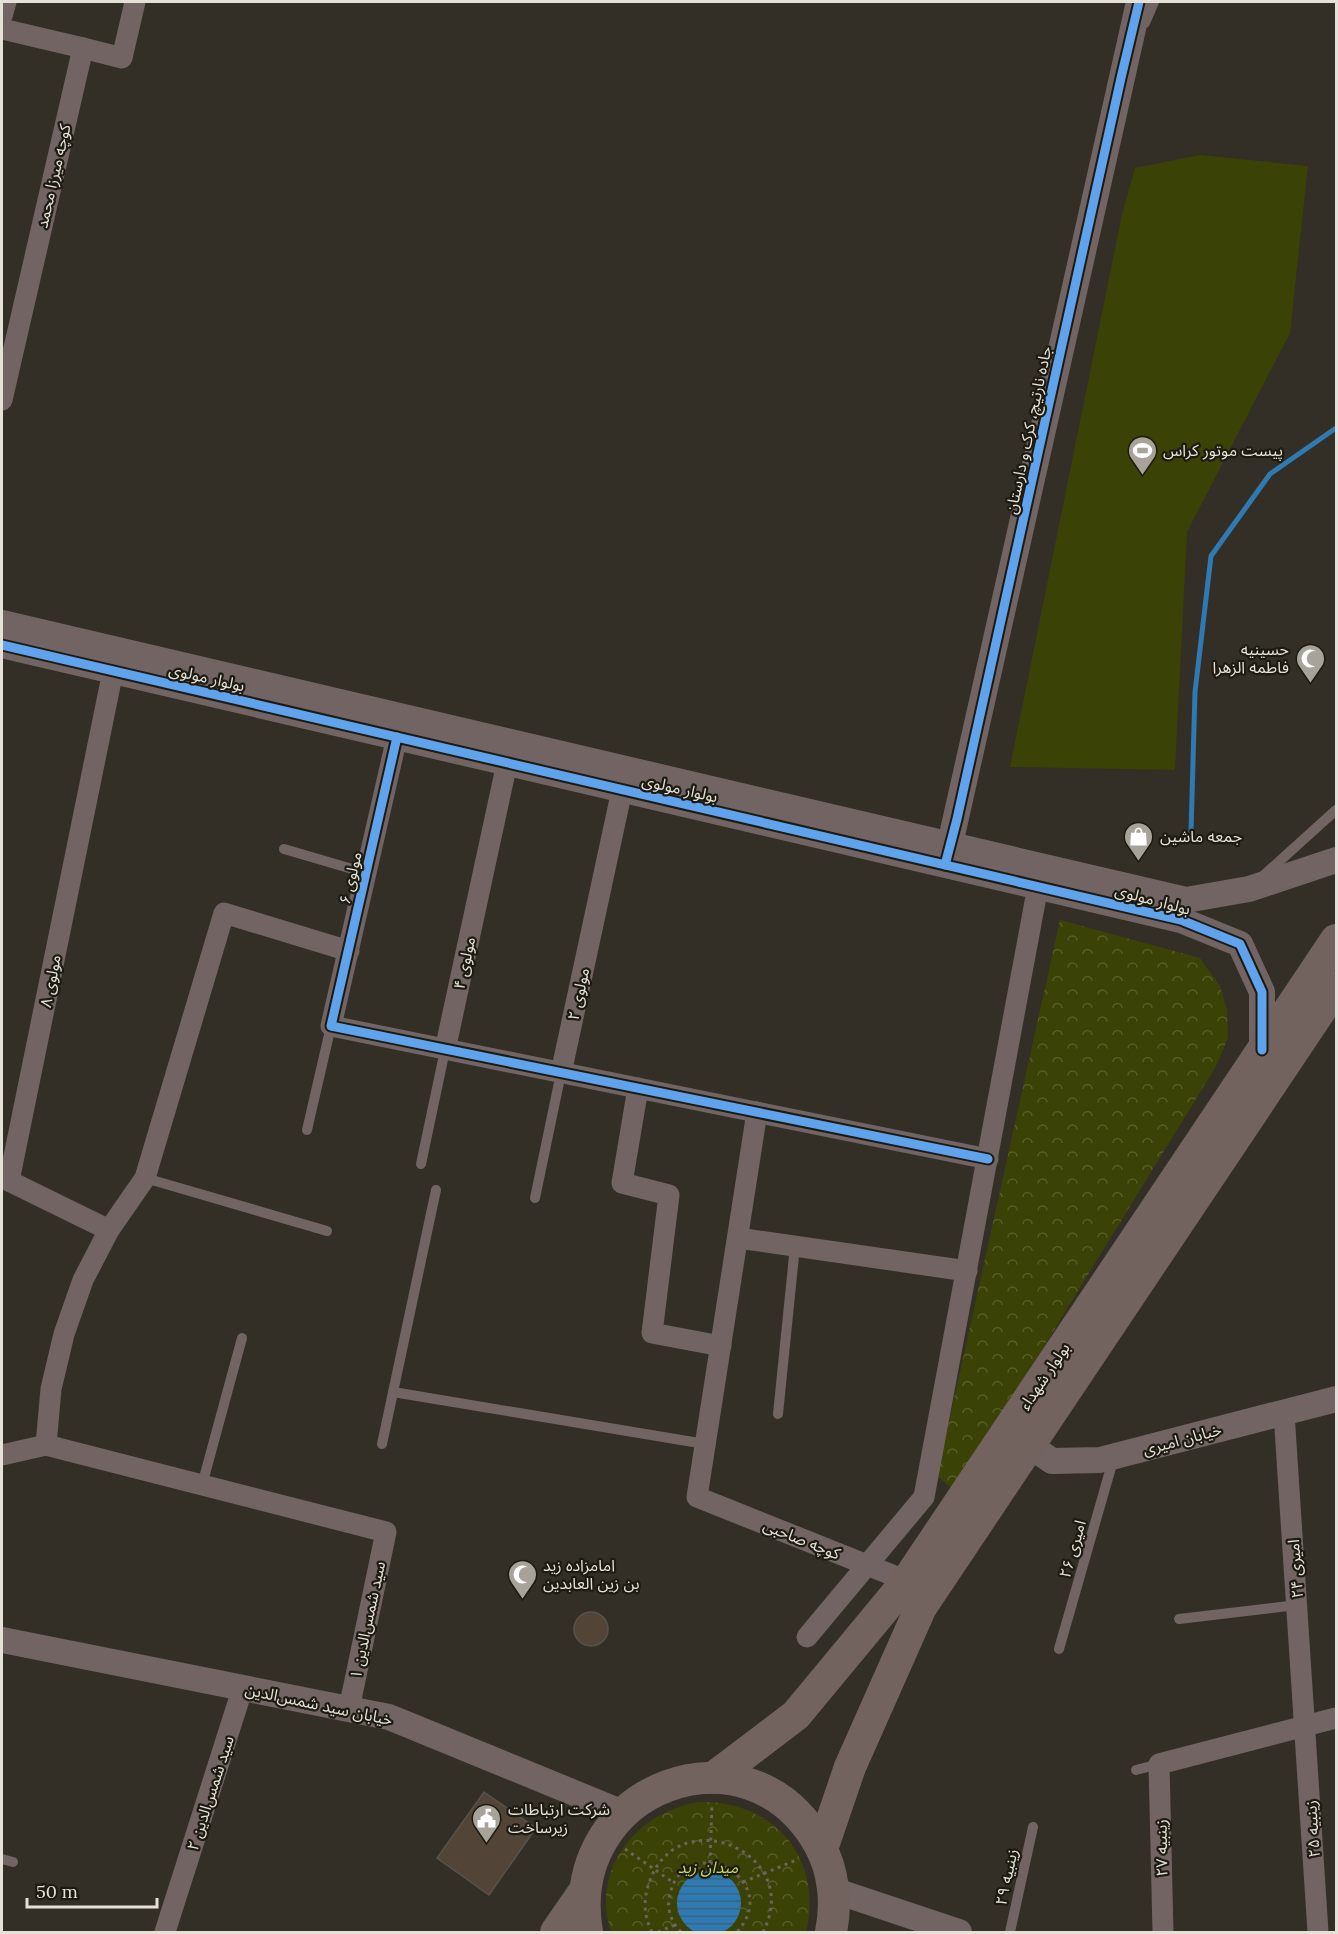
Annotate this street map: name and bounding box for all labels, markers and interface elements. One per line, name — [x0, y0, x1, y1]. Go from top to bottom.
street label: کوچه میرزا محمد — [31, 122, 76, 230]
street label: جاده نارتیچ، کرک و دارستان — [1000, 344, 1059, 516]
sports icon: پیست موتور کراس — [1126, 434, 1158, 476]
place label: پیست موتور کراس — [1163, 440, 1283, 461]
place label: حسینیه فاطمه الزهرا — [1213, 639, 1289, 677]
mosque icon: حسینیه فاطمه الزهرا — [1294, 642, 1326, 684]
street label: بولوار مولوی — [167, 659, 247, 695]
street label: بولوار مولوی — [640, 770, 720, 806]
shop icon: جمعه ماشین — [1123, 820, 1155, 862]
place label: جمعه ماشین — [1160, 826, 1242, 846]
street label: مولوی ۶ — [334, 850, 366, 906]
street label: بولوار مولوی — [1113, 879, 1193, 919]
street label: مولوی ۴ — [449, 935, 479, 991]
street label: مولوی ۸ — [35, 953, 65, 1009]
street label: مولوی ۲ — [563, 966, 593, 1022]
street label: بولوار شهداء — [1014, 1338, 1074, 1414]
street label: خیابان امیری — [1140, 1419, 1224, 1459]
street label: کوچه صاحبی — [760, 1514, 844, 1565]
street label: امیری ۲۶ — [1054, 1518, 1090, 1580]
street label: امیری ۲۴ — [1283, 1539, 1307, 1599]
place label: امامزاده زید بن زین العابدین — [543, 1555, 640, 1593]
mosque icon: امامزاده زید بن زین العابدین — [506, 1558, 538, 1600]
street label: سید شمس‌الدین ۱ — [345, 1559, 389, 1681]
street label: خیابان سید شمس‌الدین — [243, 1679, 395, 1729]
street label: سید شمس‌الدین ۲ — [182, 1733, 238, 1853]
place label: شرکت ارتباطات زیرساخت — [508, 1799, 610, 1837]
street label: زینبیه ۲۵ — [1300, 1800, 1324, 1858]
public building icon: شرکت ارتباطات زیرساخت — [471, 1802, 503, 1844]
street label: زینبیه ۲۷ — [1151, 1819, 1171, 1877]
street label: زینبیه ۲۹ — [990, 1847, 1022, 1907]
park label: میدان زید — [678, 1857, 739, 1877]
scale bar — [27, 1871, 158, 1909]
text: 50 m — [36, 1880, 78, 1903]

